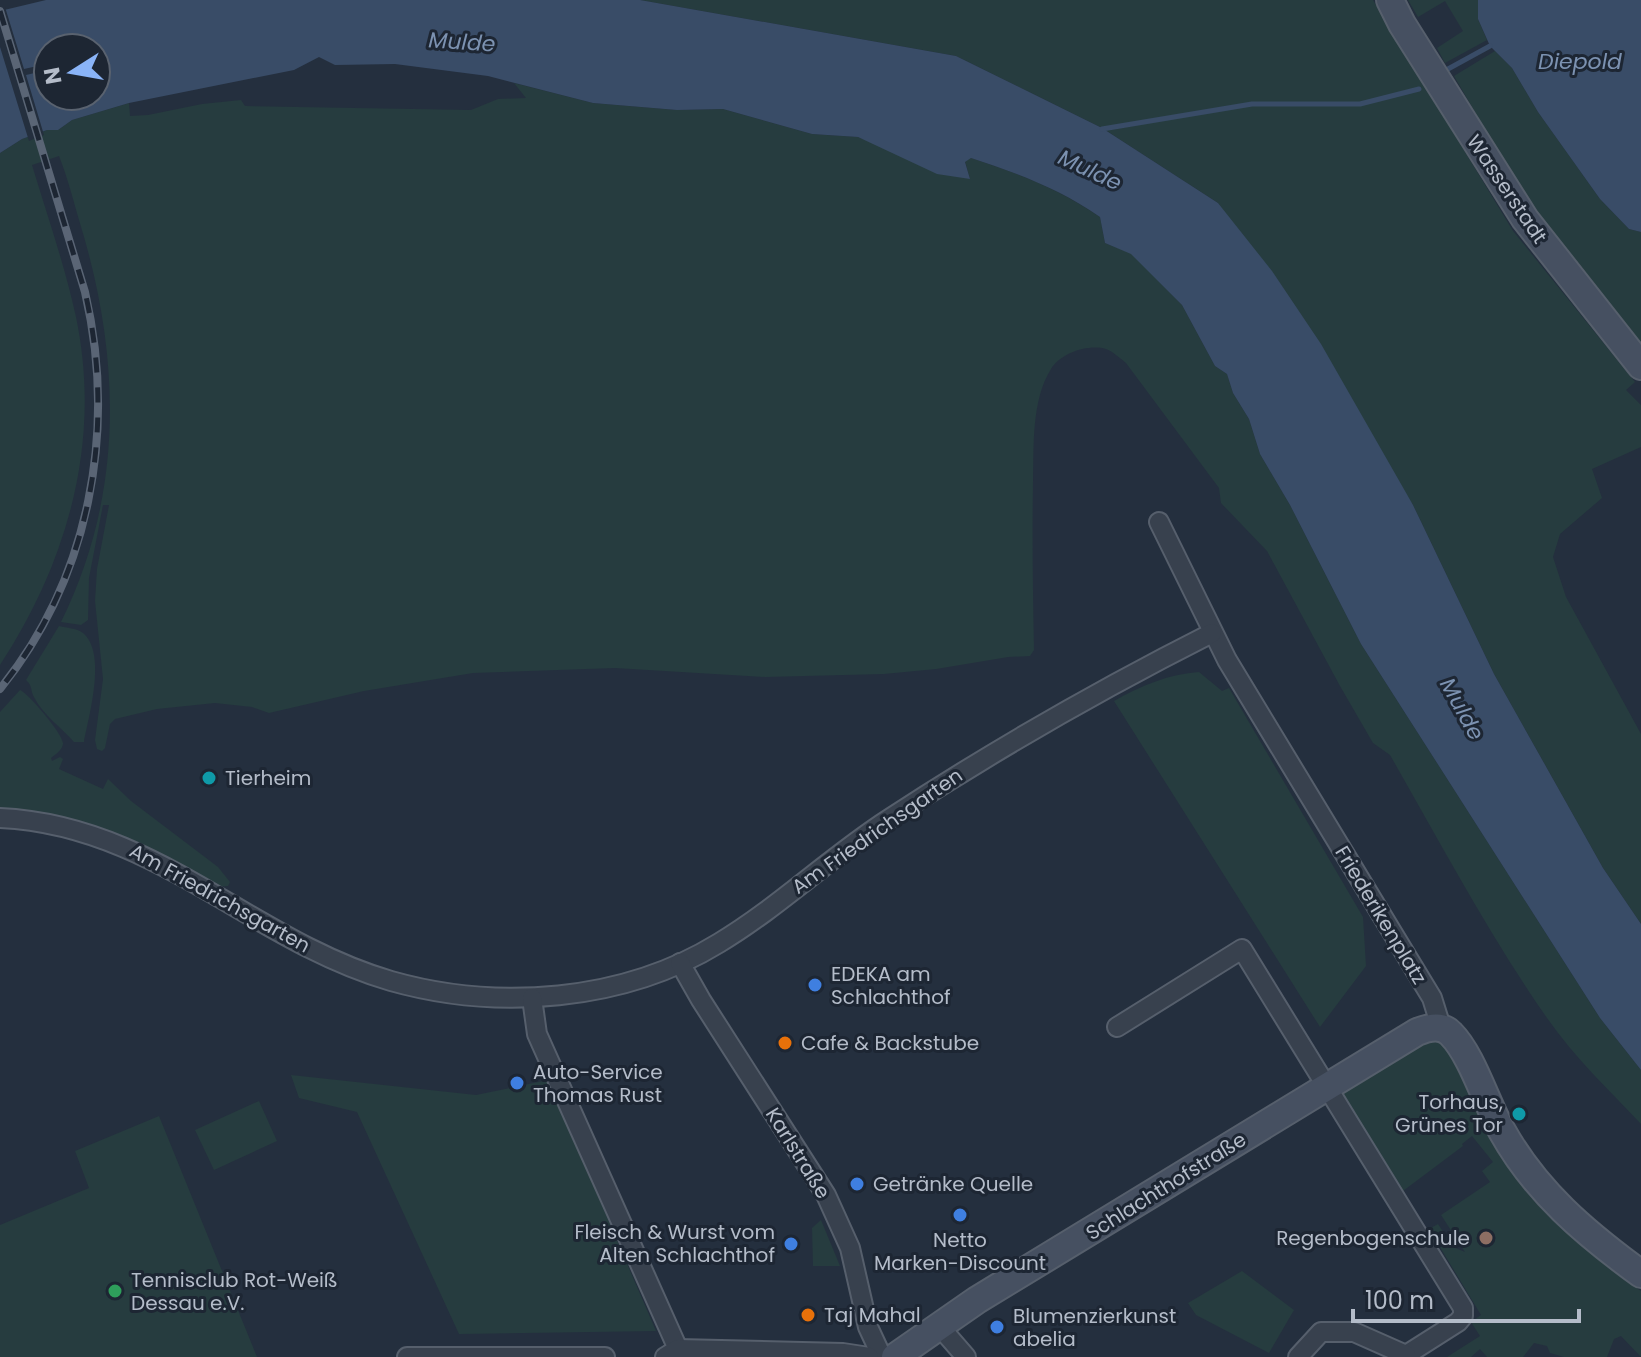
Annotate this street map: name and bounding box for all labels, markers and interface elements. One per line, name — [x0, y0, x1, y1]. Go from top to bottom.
water label: Mulde — [428, 24, 496, 60]
north arrow — [32, 32, 112, 112]
water label: Diepold — [1538, 46, 1622, 77]
text: N — [36, 65, 70, 87]
street label: Wasserstadt — [1460, 129, 1554, 249]
water label: Mulde — [1053, 142, 1127, 198]
water label: Mulde — [1432, 672, 1492, 746]
street label: Am Friedrichsgarten — [786, 761, 968, 901]
place label: Tierheim — [225, 764, 311, 792]
marker: Tierheim — [200, 769, 218, 787]
street label: Am Friedrichsgarten — [125, 837, 315, 959]
street label: Friederikenplatz — [1329, 841, 1433, 989]
place label: EDEKA am Schlachthof — [831, 960, 951, 1011]
marker: EDEKA am Schlachthof — [806, 976, 824, 994]
place label: Cafe & Backstube — [801, 1029, 979, 1057]
marker: Cafe & Backstube — [776, 1034, 794, 1052]
place label: Auto-Service Thomas Rust — [533, 1058, 663, 1109]
marker: Auto-Service Thomas Rust — [508, 1074, 526, 1092]
place label: Torhaus, Grünes Tor — [1395, 1088, 1503, 1139]
street label: Karlstraße — [759, 1102, 837, 1204]
marker: Torhaus, Grünes Tor — [1510, 1105, 1528, 1123]
street label: Schlachthofstraße — [1080, 1125, 1252, 1247]
place label: Getränke Quelle — [873, 1170, 1033, 1198]
marker: Getränke Quelle — [848, 1175, 866, 1193]
marker: Netto Marken-Discount — [951, 1206, 969, 1224]
place label: Fleisch & Wurst vom Alten Schlachthof — [574, 1218, 775, 1269]
place label: Regenbogenschule — [1276, 1224, 1470, 1252]
place label: Netto Marken-Discount — [874, 1226, 1046, 1277]
marker: Regenbogenschule — [1477, 1229, 1495, 1247]
marker: Fleisch & Wurst vom Alten Schlachthof — [782, 1235, 800, 1253]
place label: Tennisclub Rot-Weiß Dessau e.V. — [131, 1266, 338, 1317]
scale bar — [1353, 1273, 1579, 1323]
marker: Tennisclub Rot-Weiß Dessau e.V. — [106, 1282, 124, 1300]
text: 100 m — [1365, 1284, 1434, 1317]
place label: Taj Mahal — [824, 1301, 921, 1329]
place label: Blumenzierkunst abelia — [1013, 1302, 1176, 1353]
marker: Taj Mahal — [799, 1306, 817, 1324]
marker: Blumenzierkunst abelia — [988, 1318, 1006, 1336]

